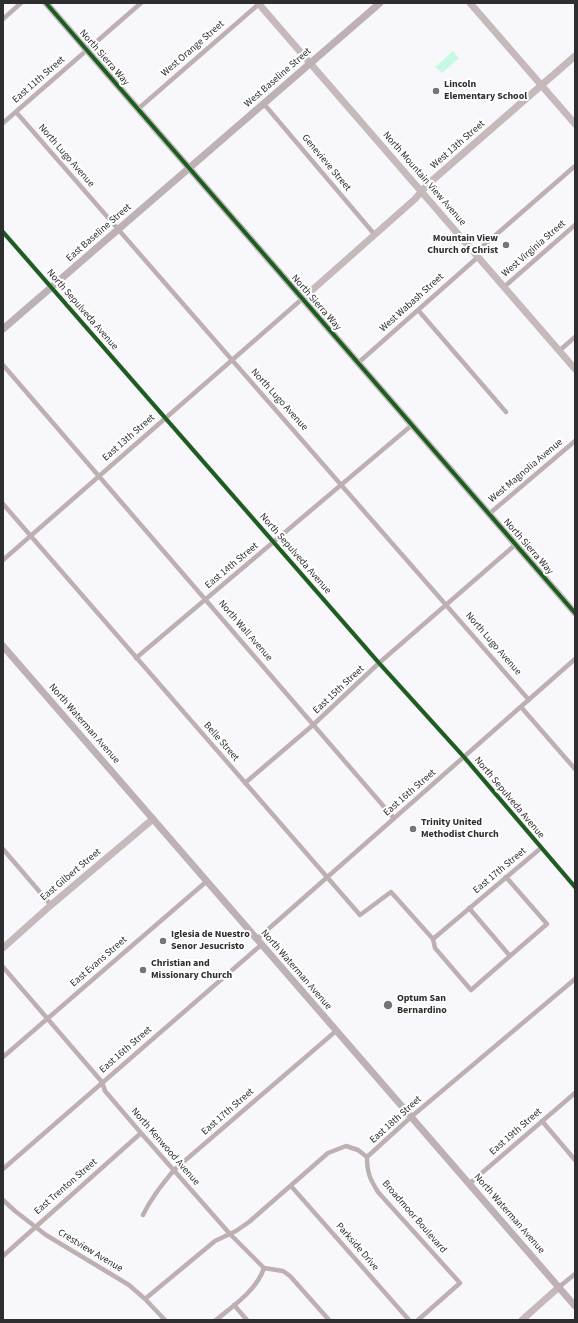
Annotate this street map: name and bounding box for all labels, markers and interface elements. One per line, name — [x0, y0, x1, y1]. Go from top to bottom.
street label: West Orange Street — [159, 18, 227, 80]
street label: North Sierra Way — [76, 28, 132, 88]
street label: West Baseline Street — [242, 46, 314, 110]
street label: East 11th Street — [10, 54, 68, 106]
place label: Lincoln Elementary School — [444, 79, 527, 102]
marker: Lincoln Elementary School — [431, 86, 441, 96]
street label: West 13th Street — [428, 118, 488, 172]
street label: North Lugo Avenue — [35, 122, 97, 190]
street label: North Mountain View Avenue — [380, 130, 468, 228]
street label: Genevieve Street — [299, 132, 353, 194]
street label: East Baseline Street — [64, 201, 134, 265]
street label: West Virginia Street — [500, 218, 568, 280]
place label: Mountain View Church of Christ — [427, 233, 498, 256]
marker: Mountain View Church of Christ — [501, 240, 511, 250]
street label: North Sepulveda Avenue — [44, 267, 120, 353]
street label: West Wabash Street — [378, 271, 446, 335]
street label: North Sierra Way — [288, 273, 344, 333]
street label: North Lugo Avenue — [248, 366, 310, 434]
street label: East 13th Street — [100, 412, 158, 464]
street label: West Magnolia Avenue — [486, 436, 566, 506]
street label: North Sepulveda Avenue — [257, 511, 333, 597]
street label: North Sierra Way — [500, 517, 556, 577]
street label: East 14th Street — [203, 540, 261, 592]
street label: North Wall Avenue — [215, 598, 275, 664]
street label: North Lugo Avenue — [462, 610, 524, 678]
street label: East 15th Street — [311, 663, 367, 717]
street label: North Waterman Avenue — [46, 682, 122, 766]
street label: Belle Street — [201, 720, 241, 764]
street label: North Sepulveda Avenue — [471, 755, 547, 841]
street label: East 16th Street — [381, 767, 439, 819]
place label: Trinity United Methodist Church — [421, 817, 499, 840]
marker: Trinity United Methodist Church — [408, 824, 418, 834]
street label: East 17th Street — [471, 845, 529, 897]
street label: East Gilbert Street — [38, 846, 104, 904]
street label: North Waterman Avenue — [258, 928, 334, 1012]
place label: Iglesia de Nuestro Senor Jesucristo — [171, 929, 250, 952]
street label: East Evans Street — [68, 934, 130, 990]
marker: Iglesia de Nuestro Senor Jesucristo — [158, 936, 168, 946]
place label: Christian and Missionary Church — [151, 958, 232, 982]
marker: Christian and Missionary Church — [138, 965, 148, 975]
place label: Optum San Bernardino — [397, 993, 447, 1016]
marker: Optum San Bernardino — [382, 999, 394, 1011]
street label: East 16th Street — [97, 1024, 155, 1076]
street label: East 17th Street — [199, 1086, 257, 1138]
street label: East 18th Street — [368, 1094, 424, 1146]
street label: North Kenwood Avenue — [128, 1106, 202, 1188]
street label: East 19th Street — [487, 1106, 545, 1158]
street label: East Trenton Street — [32, 1156, 100, 1218]
street label: North Waterman Avenue — [471, 1172, 547, 1256]
street label: Broadmoor Boulevard — [379, 1178, 449, 1256]
street label: Parkside Drive — [333, 1221, 381, 1273]
street label: Crestview Avenue — [55, 1227, 125, 1275]

